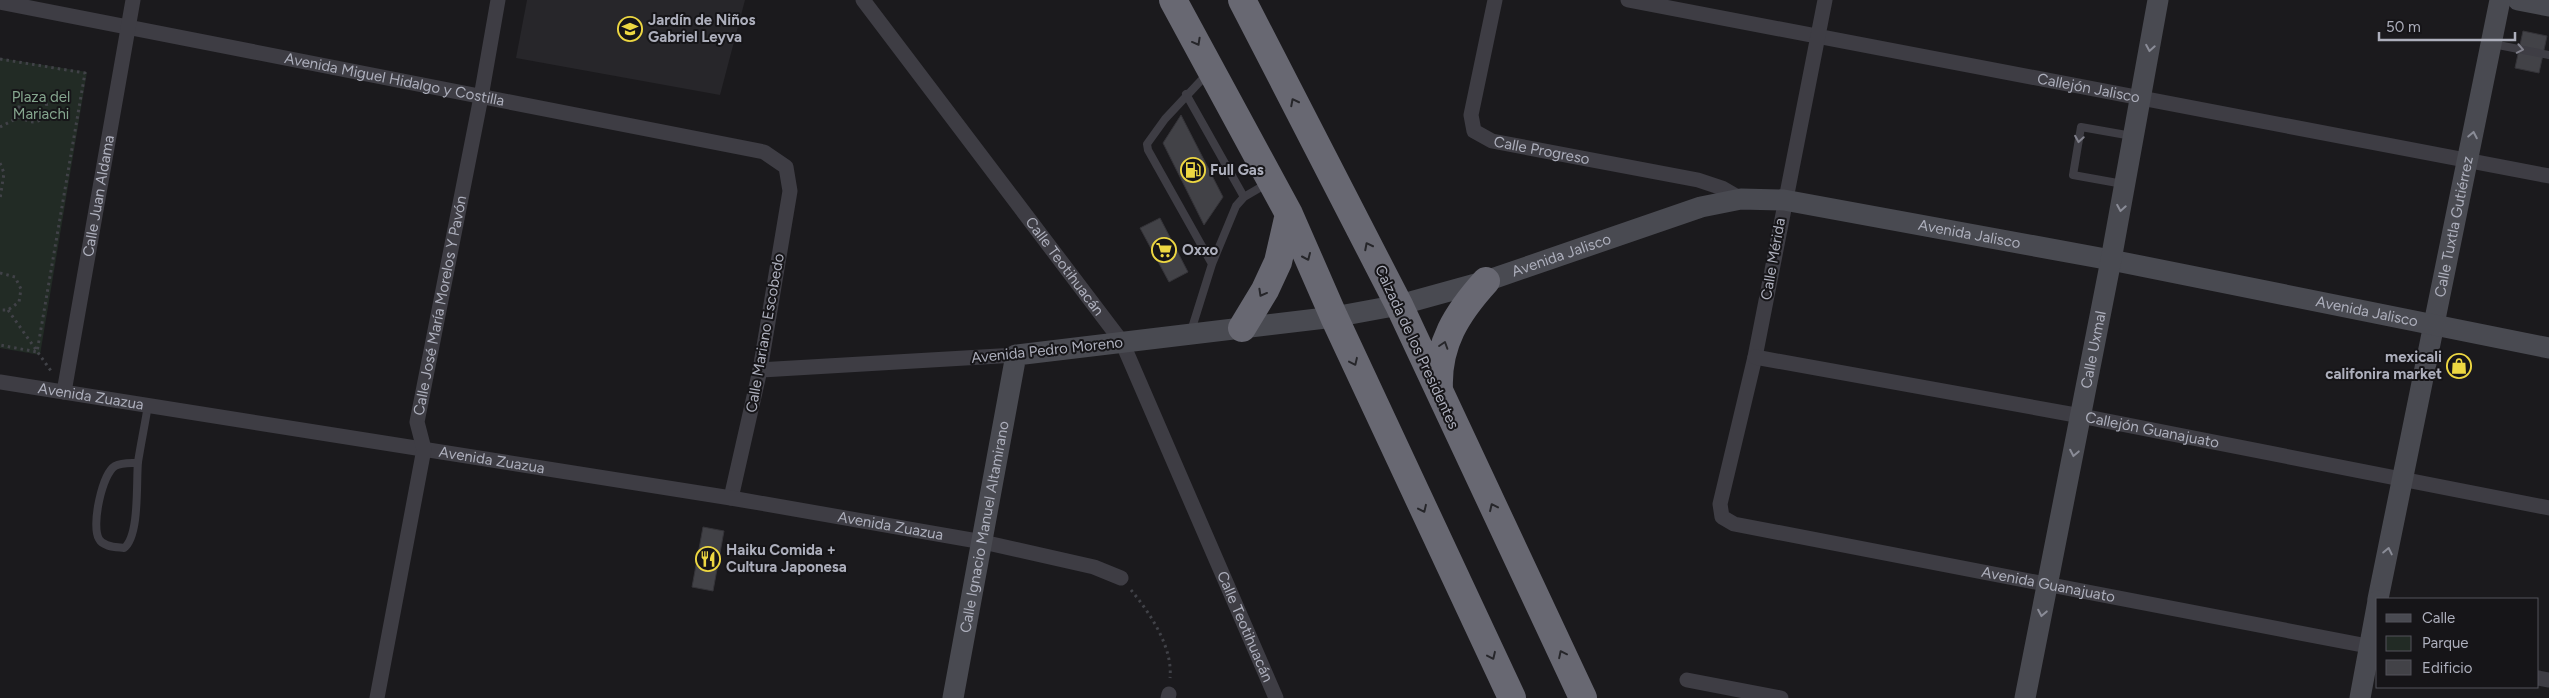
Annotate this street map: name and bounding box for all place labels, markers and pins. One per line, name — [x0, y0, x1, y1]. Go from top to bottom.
place label: Jardín de Niños Gabriel Leyva — [648, 11, 755, 46]
school or university icon: Jardín de Niños Gabriel Leyva — [617, 16, 643, 42]
fuel station icon: Full Gas — [1180, 157, 1206, 183]
place label: Full Gas — [1210, 161, 1264, 179]
supermarket icon: Oxxo — [1151, 237, 1177, 263]
place label: Oxxo — [1182, 241, 1219, 259]
place label: mexicali califonira market — [2325, 348, 2442, 383]
shop icon: mexicali califonira market — [2446, 353, 2472, 379]
place label: Haiku Comida + Cultura Japonesa — [726, 541, 847, 576]
restaurant icon: Haiku Comida + Cultura Japonesa — [695, 546, 721, 572]

